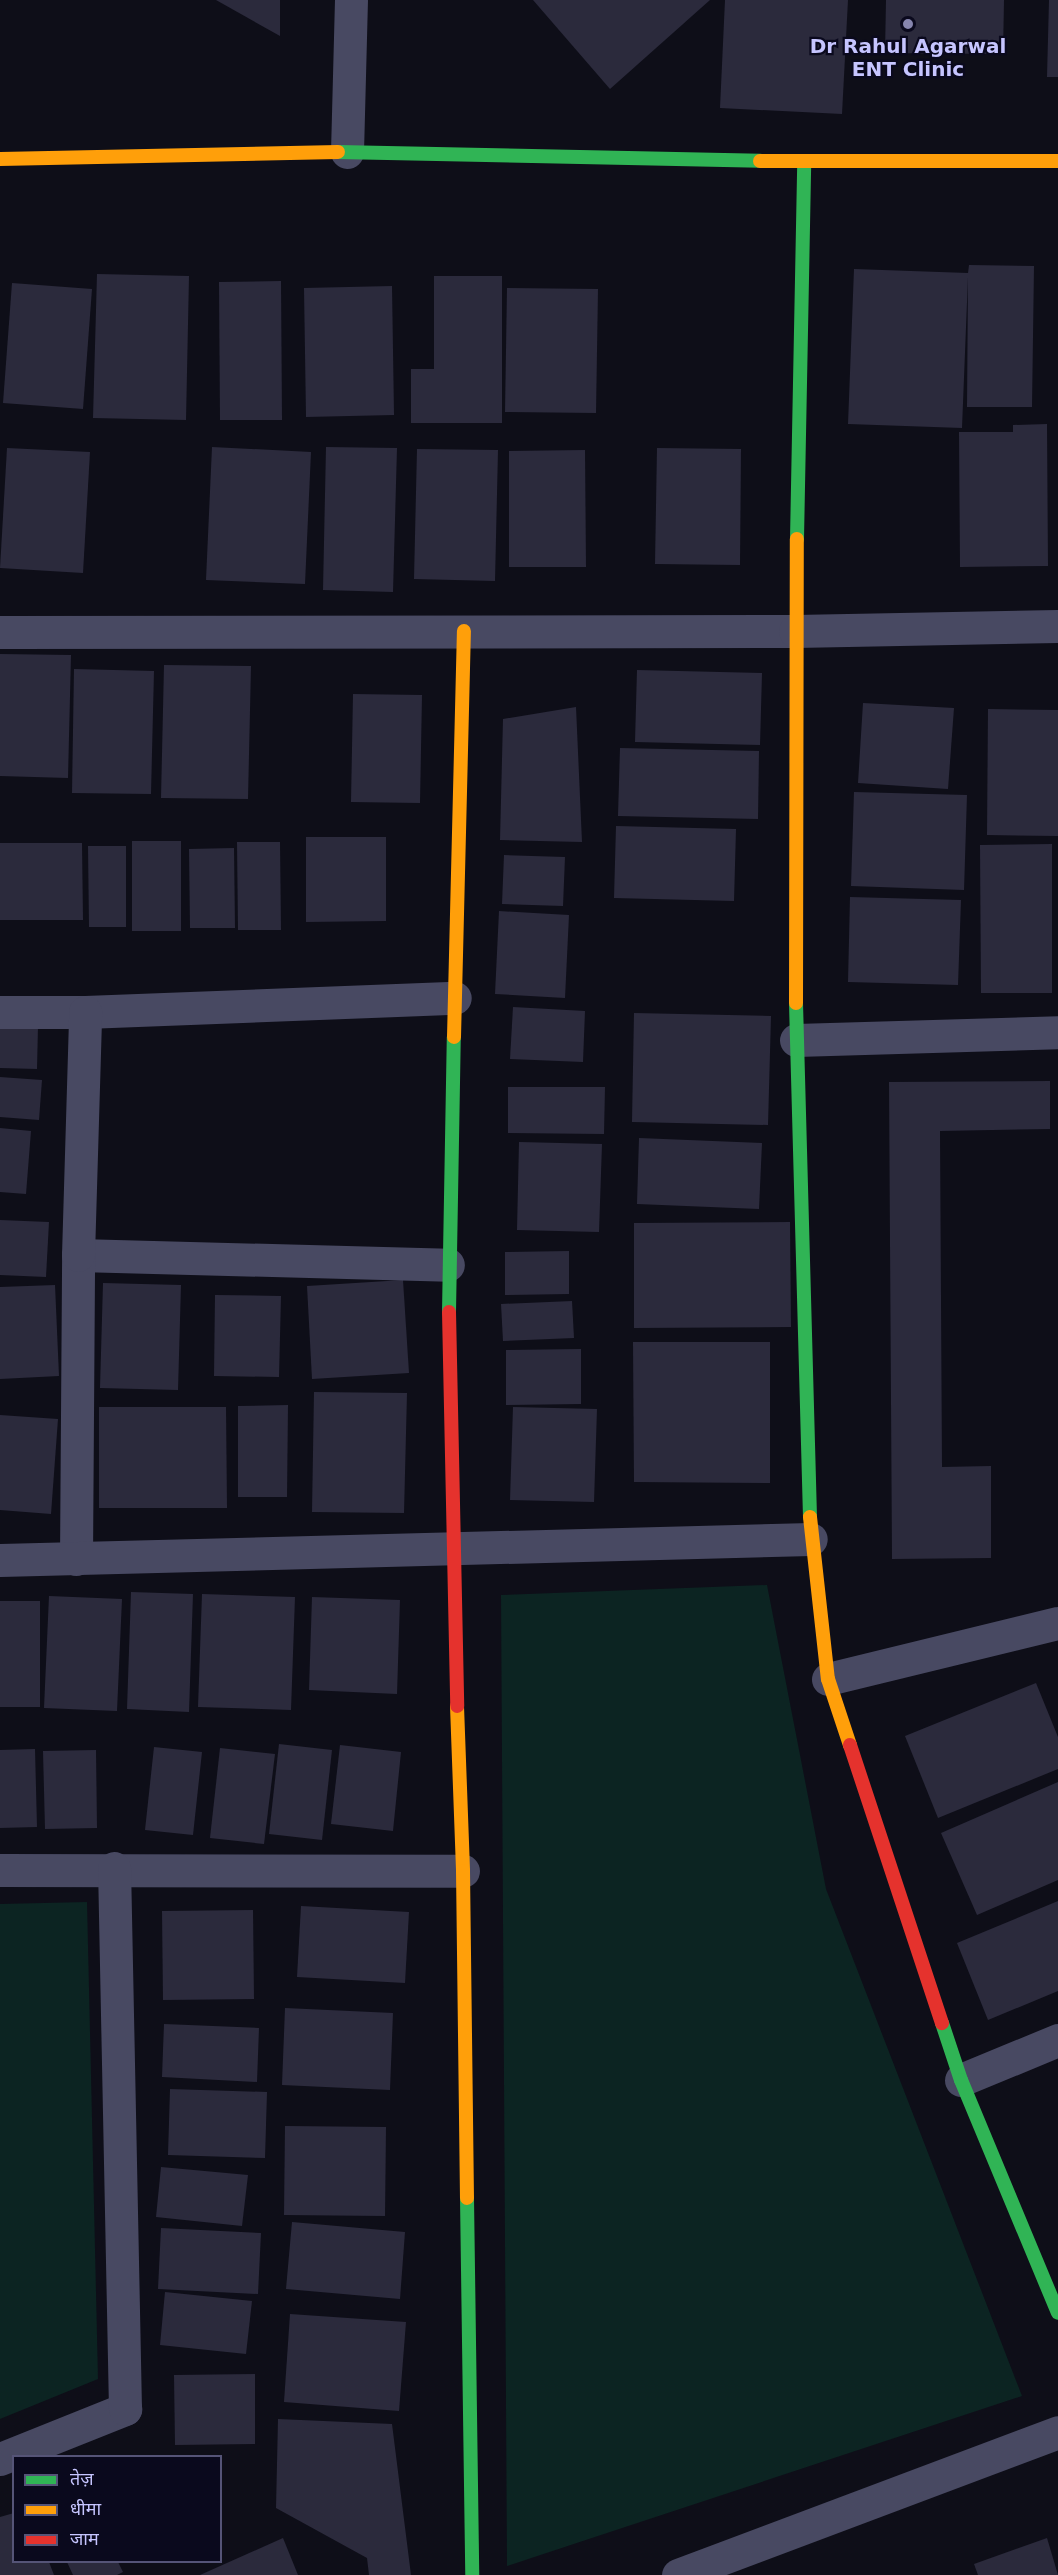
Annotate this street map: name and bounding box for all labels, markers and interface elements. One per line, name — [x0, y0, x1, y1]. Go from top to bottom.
marker: Dr Rahul Agarwal ENT Clinic — [899, 15, 917, 33]
place label: Dr Rahul Agarwal ENT Clinic — [810, 35, 1006, 82]
legend — [12, 2455, 222, 2563]
text: तेज़ — [70, 2468, 94, 2489]
text: धीमा — [70, 2498, 101, 2519]
text: जाम — [70, 2528, 99, 2549]

